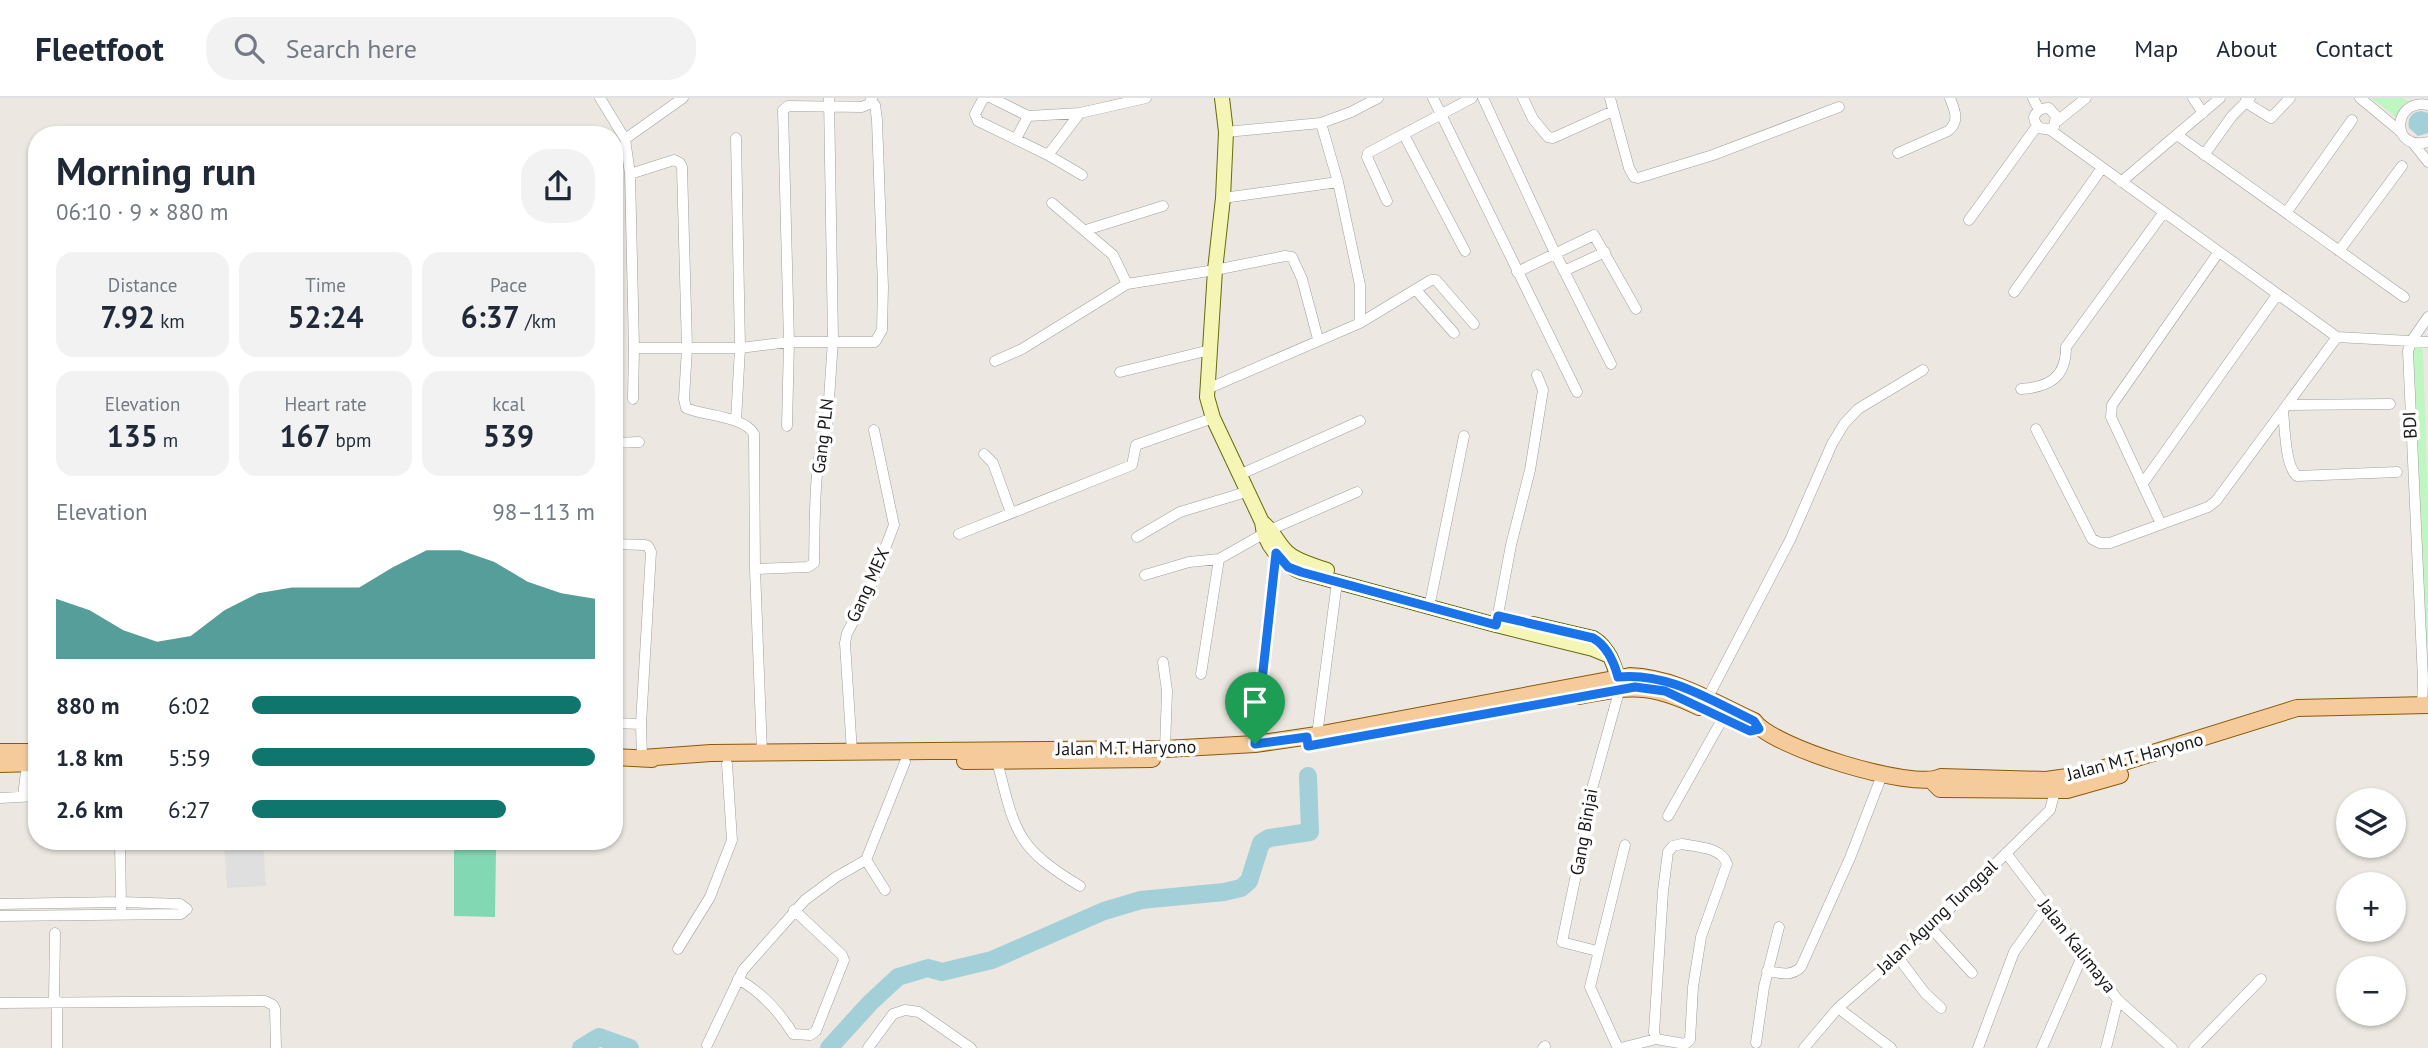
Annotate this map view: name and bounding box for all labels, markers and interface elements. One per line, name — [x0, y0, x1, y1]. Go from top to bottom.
search box — [206, 17, 696, 80]
text: Fleetfoot — [35, 27, 164, 70]
icon: search — [230, 29, 268, 67]
text: Search here — [286, 32, 417, 65]
text: Home — [2036, 33, 2096, 64]
text: Map — [2134, 33, 2178, 64]
text: About — [2216, 33, 2277, 64]
text: Contact — [2315, 33, 2393, 64]
text: Morning run — [56, 146, 256, 195]
button: share — [521, 149, 595, 223]
text: 06:10 · 9 × 880 m — [56, 197, 228, 226]
text: Distance — [108, 273, 177, 297]
text: Time — [305, 273, 346, 297]
text: Pace — [490, 273, 527, 297]
text: 7.92 — [100, 297, 155, 336]
text: 52:24 — [287, 297, 364, 336]
text: 6:37 — [461, 297, 520, 336]
text: km — [155, 309, 185, 333]
text: /km — [520, 309, 556, 333]
text: Elevation — [105, 392, 180, 416]
text: Heart rate — [284, 392, 367, 416]
text: kcal — [492, 392, 525, 416]
street label: Gang PLN — [806, 397, 839, 475]
street label: BDI — [2397, 411, 2422, 439]
text: 135 — [107, 416, 158, 455]
text: 167 — [279, 416, 330, 455]
text: 539 — [483, 416, 534, 455]
text: m — [158, 428, 178, 452]
text: bpm — [330, 428, 372, 452]
text: Elevation — [56, 497, 148, 526]
text: 98–113 m — [492, 497, 595, 526]
street label: Gang MEX — [841, 544, 894, 626]
pin — [1225, 672, 1285, 744]
icon: arrive — [1236, 683, 1274, 721]
text: 880 m — [56, 691, 119, 720]
text: 6:02 — [168, 691, 211, 720]
street label: Jalan M.T. Haryono — [2063, 727, 2206, 786]
street label: Jalan M.T. Haryono — [1055, 735, 1196, 760]
text: 1.8 km — [56, 743, 123, 772]
text: 5:59 — [168, 743, 211, 772]
street label: Gang Binjai — [1565, 787, 1602, 877]
map controls — [2336, 788, 2406, 1026]
button: layers — [2336, 788, 2406, 858]
text: 2.6 km — [56, 795, 123, 824]
text: 6:27 — [168, 795, 211, 824]
street label: Jalan Agung Tunggal — [1871, 854, 2002, 979]
button: + — [2336, 872, 2406, 942]
street label: Jalan Kalimaya — [2033, 893, 2121, 997]
button: − — [2336, 956, 2406, 1026]

